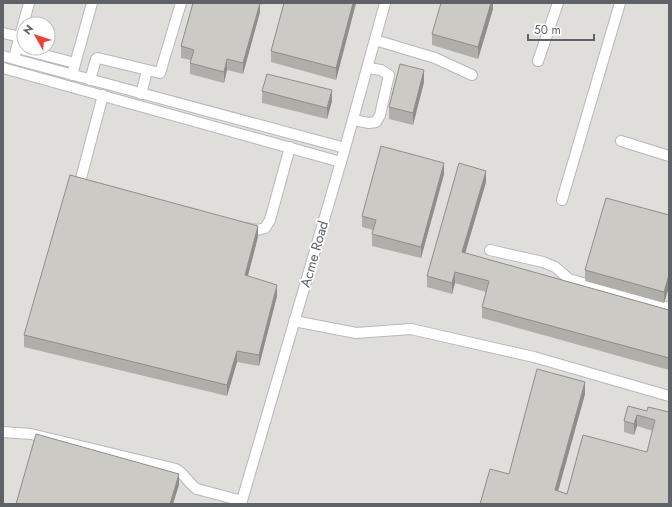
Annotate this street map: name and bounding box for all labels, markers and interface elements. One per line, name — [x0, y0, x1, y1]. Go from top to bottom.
north arrow — [16, 16, 56, 56]
scale bar — [528, 16, 594, 42]
text: N — [19, 21, 37, 38]
text: 50 m — [534, 21, 561, 39]
street label: Acme Road — [295, 218, 333, 290]

